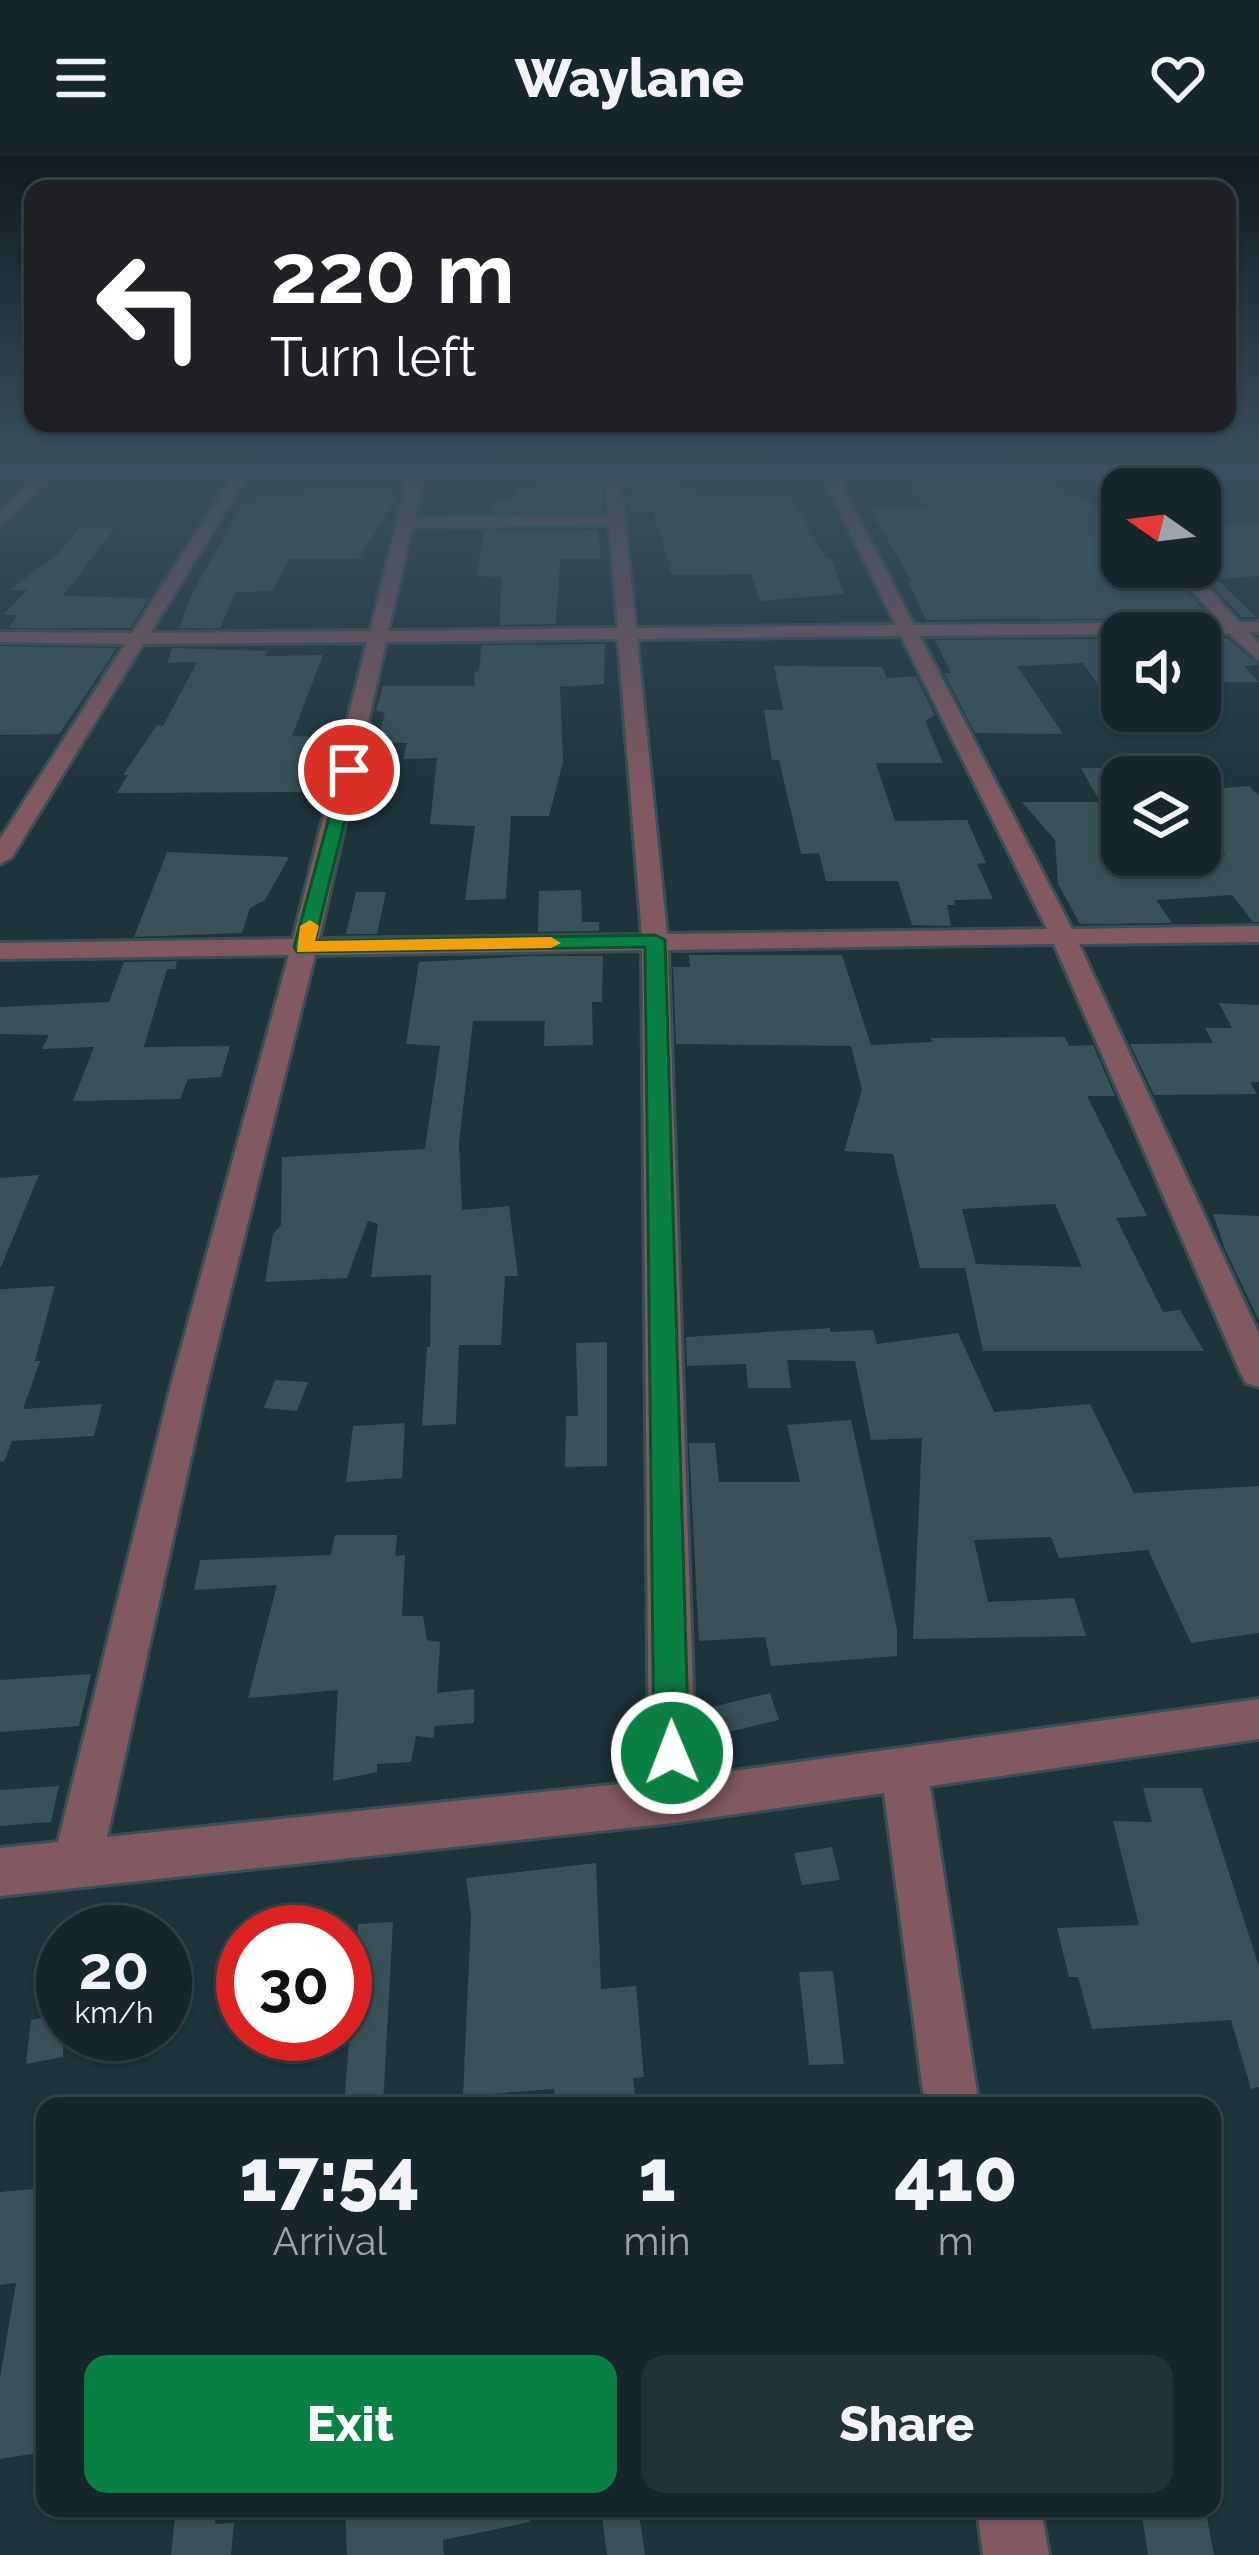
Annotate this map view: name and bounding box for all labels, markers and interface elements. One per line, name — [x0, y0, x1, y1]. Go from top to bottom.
icon: menu — [48, 45, 114, 111]
icon: heart — [1145, 45, 1211, 111]
text: Waylane — [515, 46, 744, 110]
text: 220 m — [270, 224, 515, 323]
icon: left — [72, 228, 228, 384]
text: Turn left — [270, 325, 477, 389]
north arrow — [1101, 468, 1221, 588]
map controls — [1101, 468, 1221, 876]
button: sound — [1101, 612, 1221, 732]
pin — [298, 719, 400, 821]
icon: arrive — [316, 737, 382, 803]
button: layers — [1101, 756, 1221, 876]
position arrow — [609, 1690, 735, 1816]
speed limit sign: 30 — [216, 1905, 372, 2061]
text: 20 — [79, 1933, 149, 2003]
text: km/h — [74, 1995, 154, 2030]
text: 17:54 — [240, 2133, 420, 2218]
text: 1 — [638, 2133, 676, 2218]
text: 410 — [894, 2133, 1017, 2218]
text: Arrival — [273, 2218, 387, 2264]
text: min — [624, 2218, 691, 2264]
text: m — [938, 2218, 974, 2264]
button: Exit — [84, 2355, 617, 2493]
button: Share — [641, 2355, 1173, 2493]

